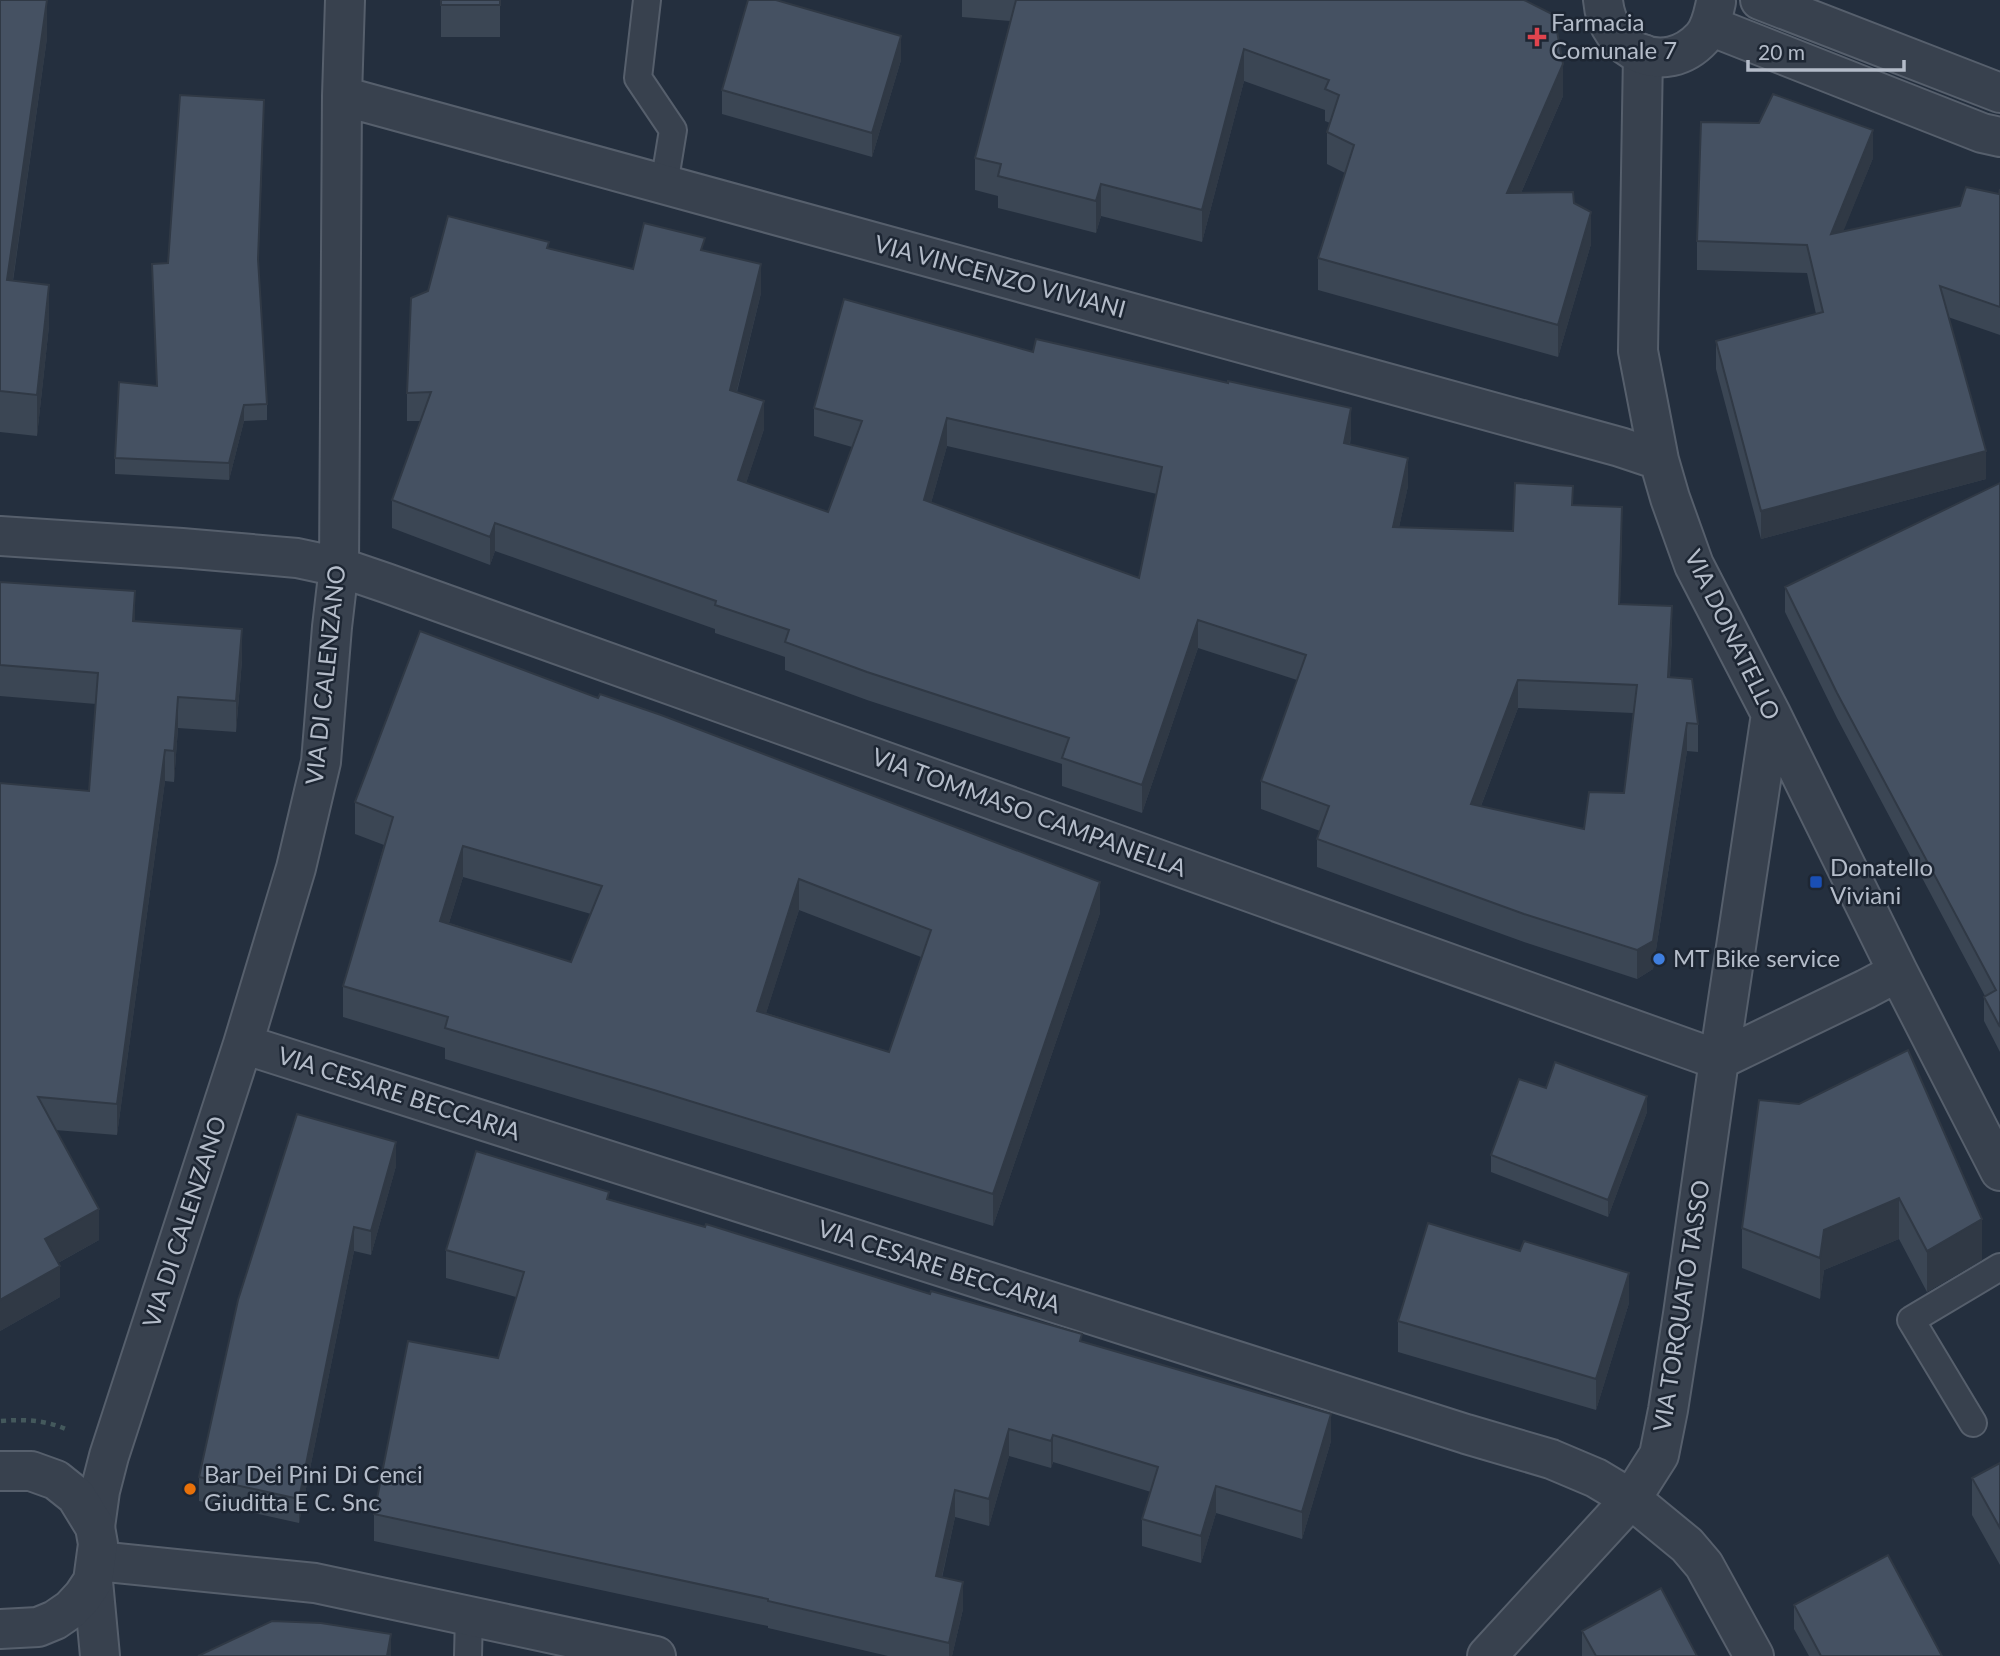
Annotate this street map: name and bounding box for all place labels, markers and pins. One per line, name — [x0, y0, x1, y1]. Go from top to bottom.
place label: Farmacia Comunale 7 — [1551, 7, 1677, 64]
marker: Farmacia Comunale 7 — [1529, 29, 1545, 45]
place label: Donatello Viviani — [1830, 852, 1933, 909]
marker: Donatello Viviani — [1808, 874, 1824, 890]
place label: MT Bike service — [1673, 943, 1840, 972]
marker: MT Bike service — [1651, 951, 1667, 967]
place label: Bar Dei Pini Di Cenci Giuditta E C. Snc — [204, 1459, 423, 1516]
marker: Bar Dei Pini Di Cenci Giuditta E C. Snc — [182, 1481, 198, 1497]

